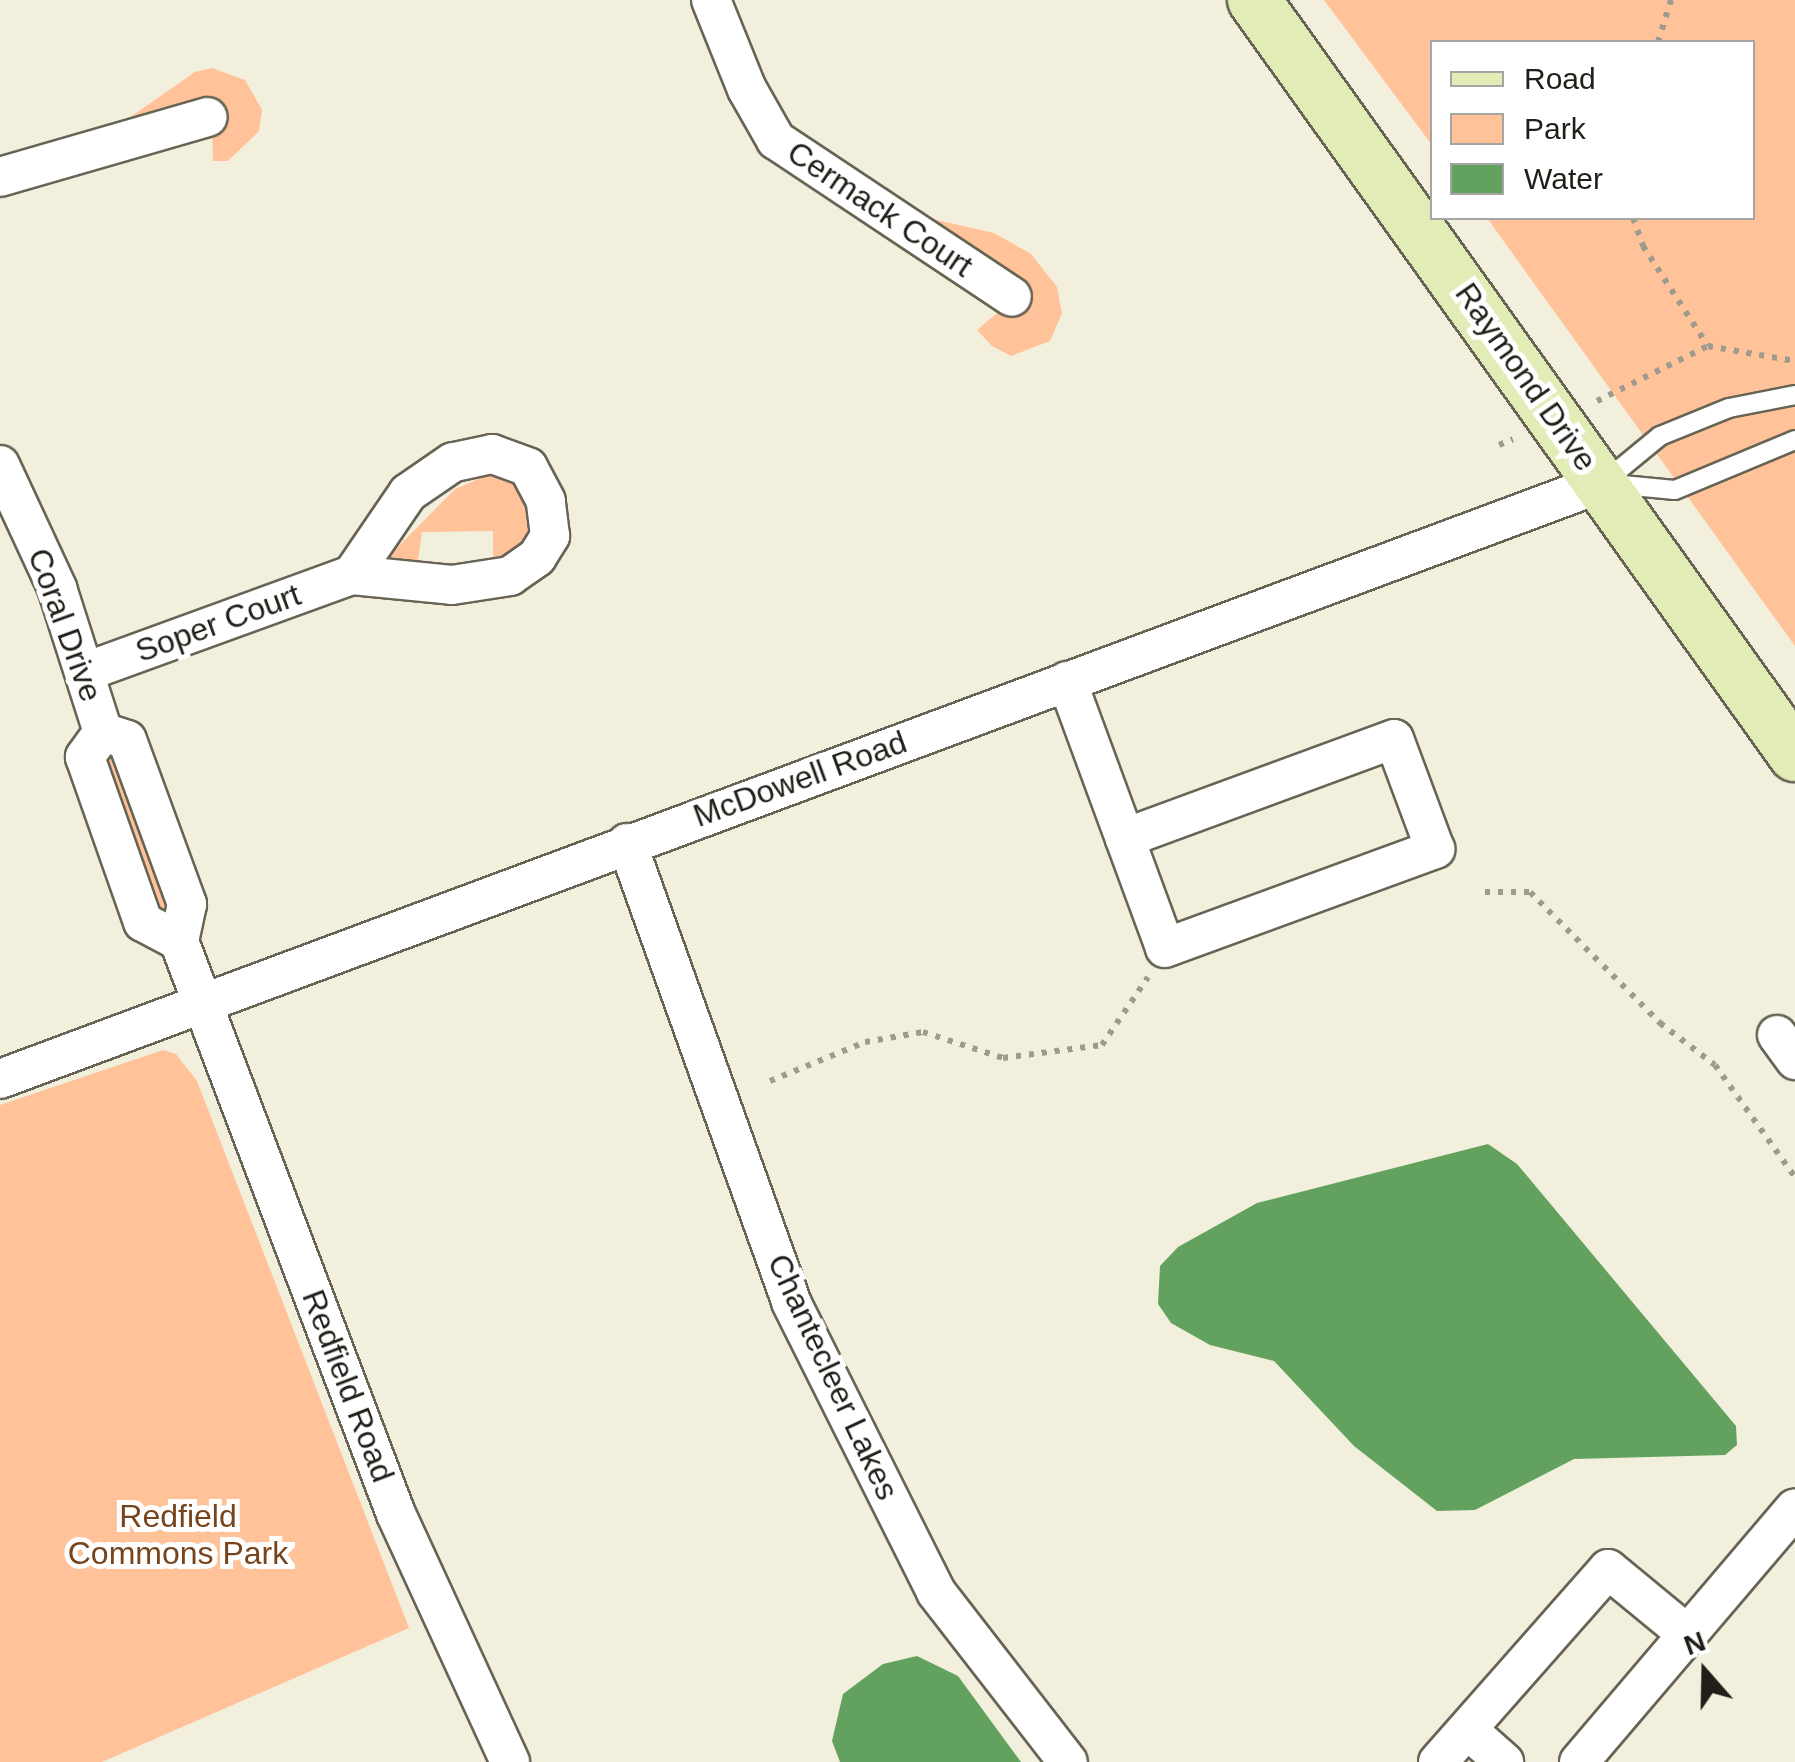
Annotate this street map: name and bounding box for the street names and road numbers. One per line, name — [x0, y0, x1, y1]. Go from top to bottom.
street label: Cermack Court — [780, 133, 980, 285]
street label: Raymond Drive — [1447, 276, 1605, 478]
street label: Coral Drive — [20, 543, 110, 707]
street label: Soper Court — [130, 575, 306, 671]
street label: McDowell Road — [688, 723, 912, 835]
street label: Chantecleer Lakes — [759, 1248, 907, 1506]
street label: Redfield Road — [294, 1284, 402, 1488]

